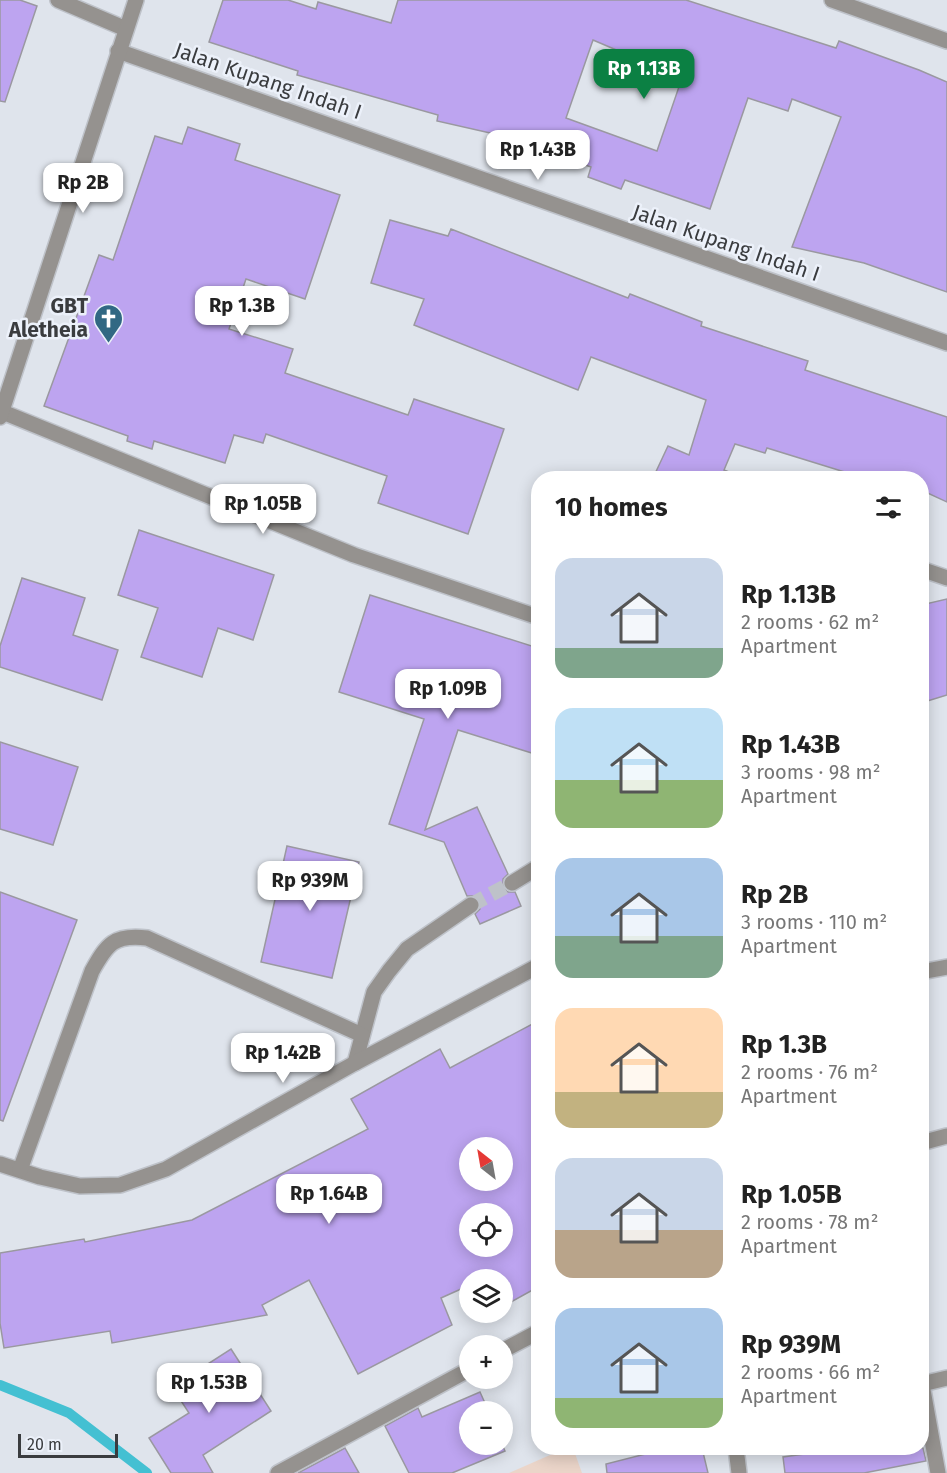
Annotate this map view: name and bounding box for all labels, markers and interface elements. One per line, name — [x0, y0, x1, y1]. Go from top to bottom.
street label: Jalan Kupang Indah I — [171, 37, 365, 125]
pin: Rp 1.13B — [582, 49, 706, 100]
text: Rp 1.13B — [607, 56, 681, 80]
pin: Rp 1.43B — [476, 130, 600, 181]
text: Rp 1.43B — [500, 137, 576, 161]
pin: Rp 2B — [41, 163, 125, 214]
text: Rp 2B — [57, 170, 109, 194]
street label: Jalan Kupang Indah I — [629, 199, 823, 287]
pin: Rp 1.3B — [187, 286, 297, 337]
place label: GBT Aletheia — [8, 293, 89, 343]
text: Rp 1.3B — [209, 293, 275, 317]
church icon: GBT Aletheia — [93, 302, 125, 344]
pin: Rp 1.05B — [201, 484, 325, 535]
text: Rp 1.05B — [224, 491, 302, 515]
icon: filters — [872, 491, 905, 524]
text: 10 homes — [555, 492, 668, 523]
text: Rp 1.13B — [741, 579, 836, 610]
icon: home — [603, 582, 675, 654]
text: 2 rooms · 62 m² — [741, 610, 879, 634]
text: Apartment — [741, 634, 837, 658]
pin: Rp 1.09B — [386, 669, 510, 720]
text: Rp 1.09B — [409, 676, 487, 700]
text: Rp 1.43B — [741, 729, 840, 760]
icon: home — [603, 732, 675, 804]
text: 3 rooms · 98 m² — [741, 760, 881, 784]
text: Apartment — [741, 784, 837, 808]
pin: Rp 939M — [255, 861, 365, 912]
text: Rp 939M — [272, 868, 348, 892]
text: Rp 2B — [741, 879, 808, 910]
icon: home — [603, 882, 675, 954]
text: 3 rooms · 110 m² — [741, 910, 887, 934]
text: Apartment — [741, 934, 837, 958]
text: Rp 1.3B — [741, 1029, 827, 1060]
icon: home — [603, 1032, 675, 1104]
pin: Rp 1.42B — [221, 1033, 345, 1084]
text: Rp 1.42B — [245, 1040, 321, 1064]
text: 2 rooms · 76 m² — [741, 1060, 878, 1084]
text: Apartment — [741, 1084, 837, 1108]
north arrow — [459, 1137, 513, 1191]
map controls — [459, 1137, 513, 1455]
pin: Rp 1.64B — [267, 1174, 391, 1225]
text: Rp 1.05B — [741, 1179, 842, 1210]
text: Rp 1.64B — [290, 1181, 368, 1205]
icon: home — [603, 1182, 675, 1254]
button: locate — [459, 1203, 513, 1257]
text: 2 rooms · 78 m² — [741, 1210, 878, 1234]
text: Apartment — [741, 1234, 837, 1258]
button: layers — [459, 1269, 513, 1323]
text: Rp 939M — [741, 1329, 841, 1360]
icon: home — [603, 1332, 675, 1404]
button: + — [459, 1335, 513, 1389]
text: 2 rooms · 66 m² — [741, 1360, 880, 1384]
pin: Rp 1.53B — [147, 1363, 271, 1414]
text: Rp 1.53B — [171, 1370, 247, 1394]
text: Apartment — [741, 1384, 837, 1408]
button: − — [459, 1401, 513, 1455]
scale bar — [18, 1431, 118, 1458]
text: 20 m — [27, 1435, 62, 1454]

